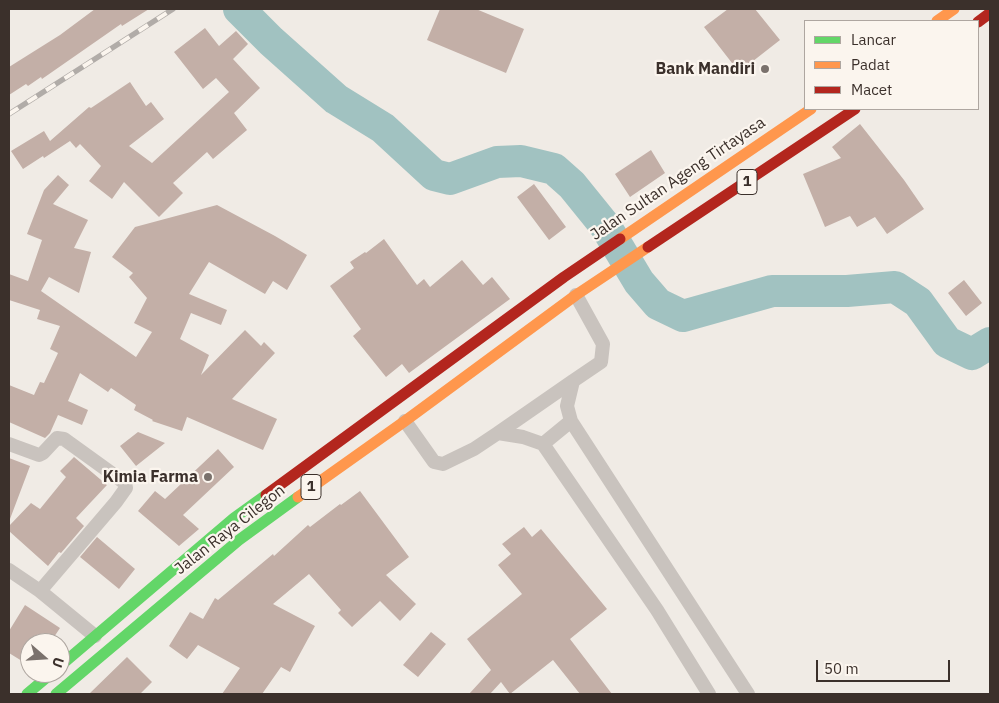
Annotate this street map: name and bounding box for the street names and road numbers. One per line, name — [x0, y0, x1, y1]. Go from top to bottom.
street label: Jalan Sultan Ageng Tirtayasa — [587, 113, 769, 245]
road number: 1 — [737, 170, 757, 194]
road number: 1 — [301, 474, 321, 500]
street label: Jalan Raya Cilegon — [171, 481, 289, 579]

